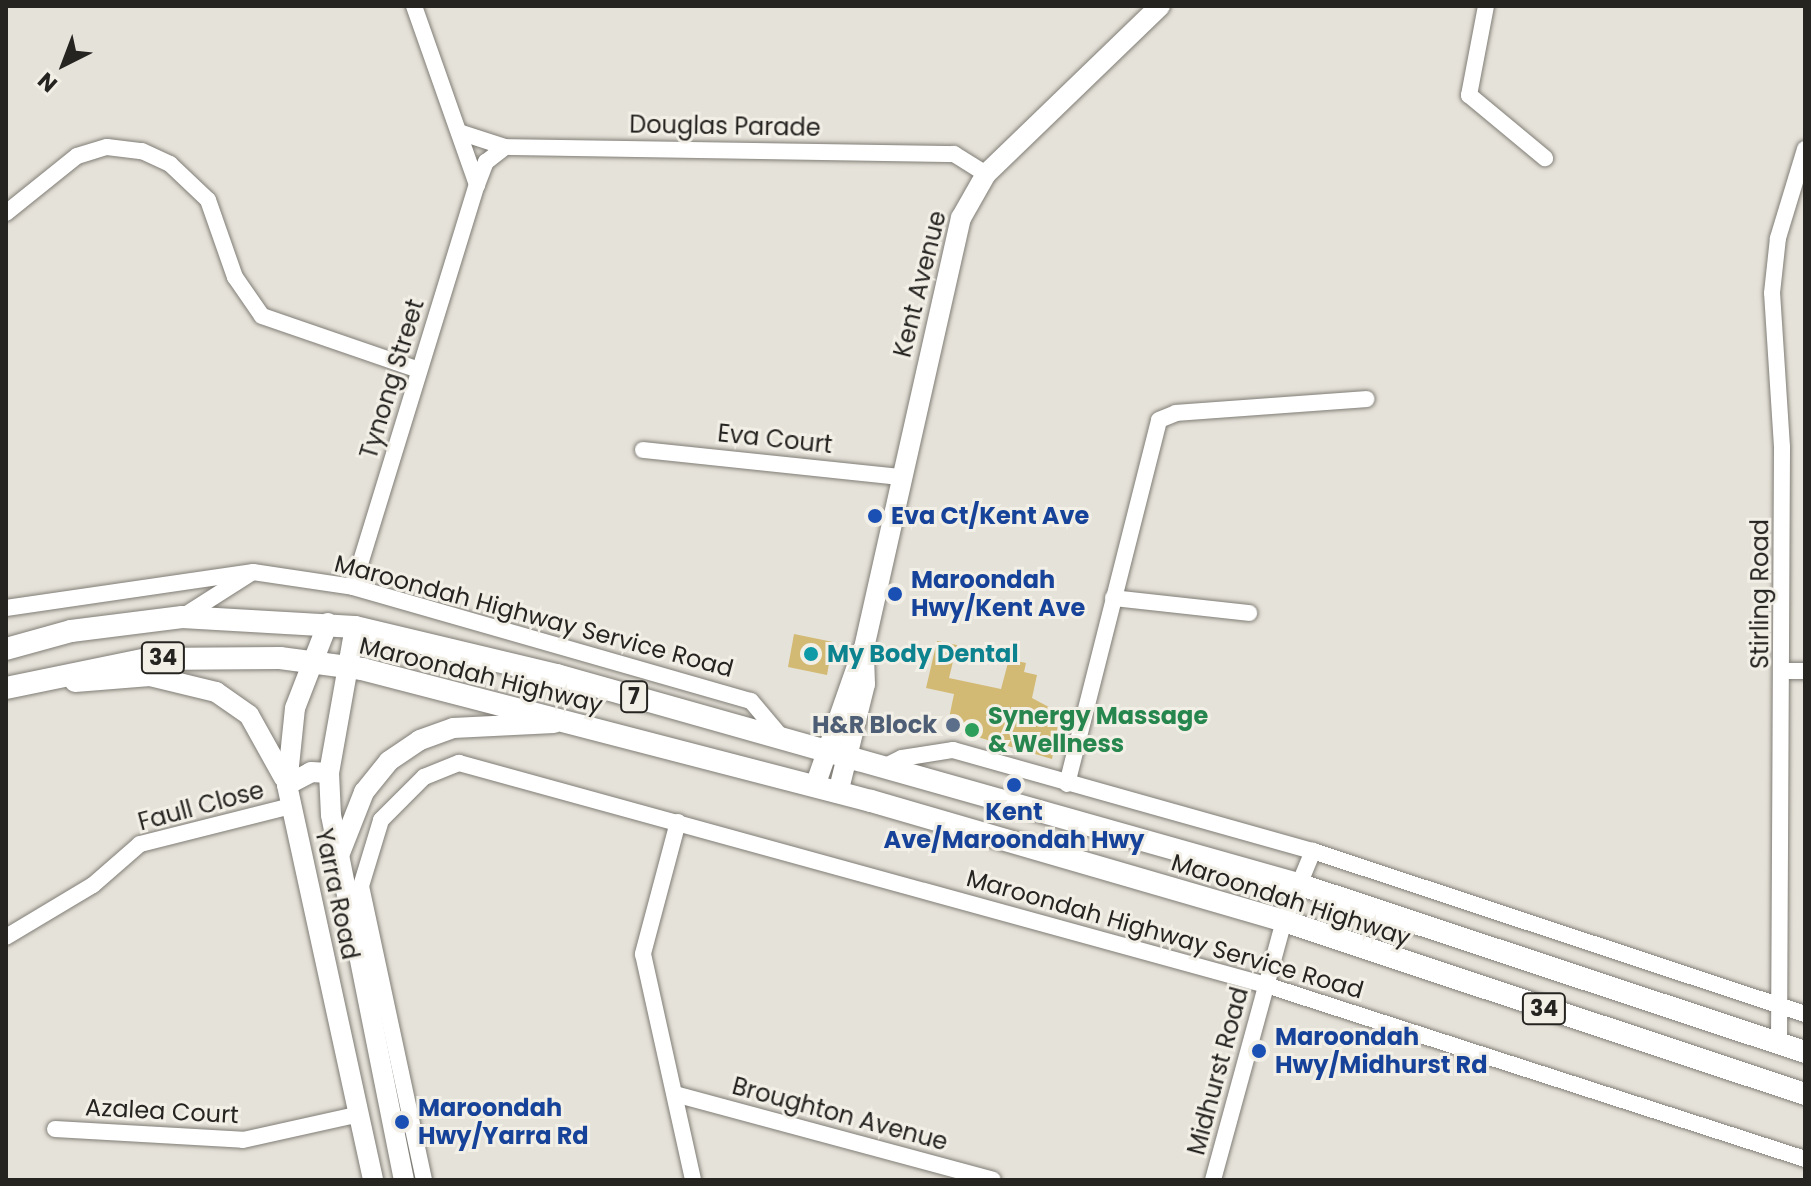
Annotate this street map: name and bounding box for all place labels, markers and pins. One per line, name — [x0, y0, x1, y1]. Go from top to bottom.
place label: Eva Ct/Kent Ave — [891, 502, 1089, 530]
marker: Eva Ct/Kent Ave — [866, 507, 884, 525]
place label: Maroondah Hwy/Kent Ave — [911, 566, 1085, 622]
marker: Maroondah Hwy/Kent Ave — [886, 585, 904, 603]
place label: My Body Dental — [827, 640, 1018, 668]
marker: My Body Dental — [802, 645, 820, 663]
place label: Synergy Massage & Wellness — [988, 702, 1208, 758]
place label: H&R Block — [812, 711, 937, 739]
marker: H&R Block — [944, 716, 962, 734]
marker: Synergy Massage & Wellness — [963, 721, 981, 739]
marker: Kent Ave/Maroondah Hwy — [1005, 776, 1023, 794]
place label: Kent Ave/Maroondah Hwy — [883, 798, 1145, 854]
place label: Maroondah Hwy/Midhurst Rd — [1275, 1023, 1488, 1079]
marker: Maroondah Hwy/Midhurst Rd — [1250, 1042, 1268, 1060]
place label: Maroondah Hwy/Yarra Rd — [418, 1094, 589, 1150]
marker: Maroondah Hwy/Yarra Rd — [393, 1113, 411, 1131]

